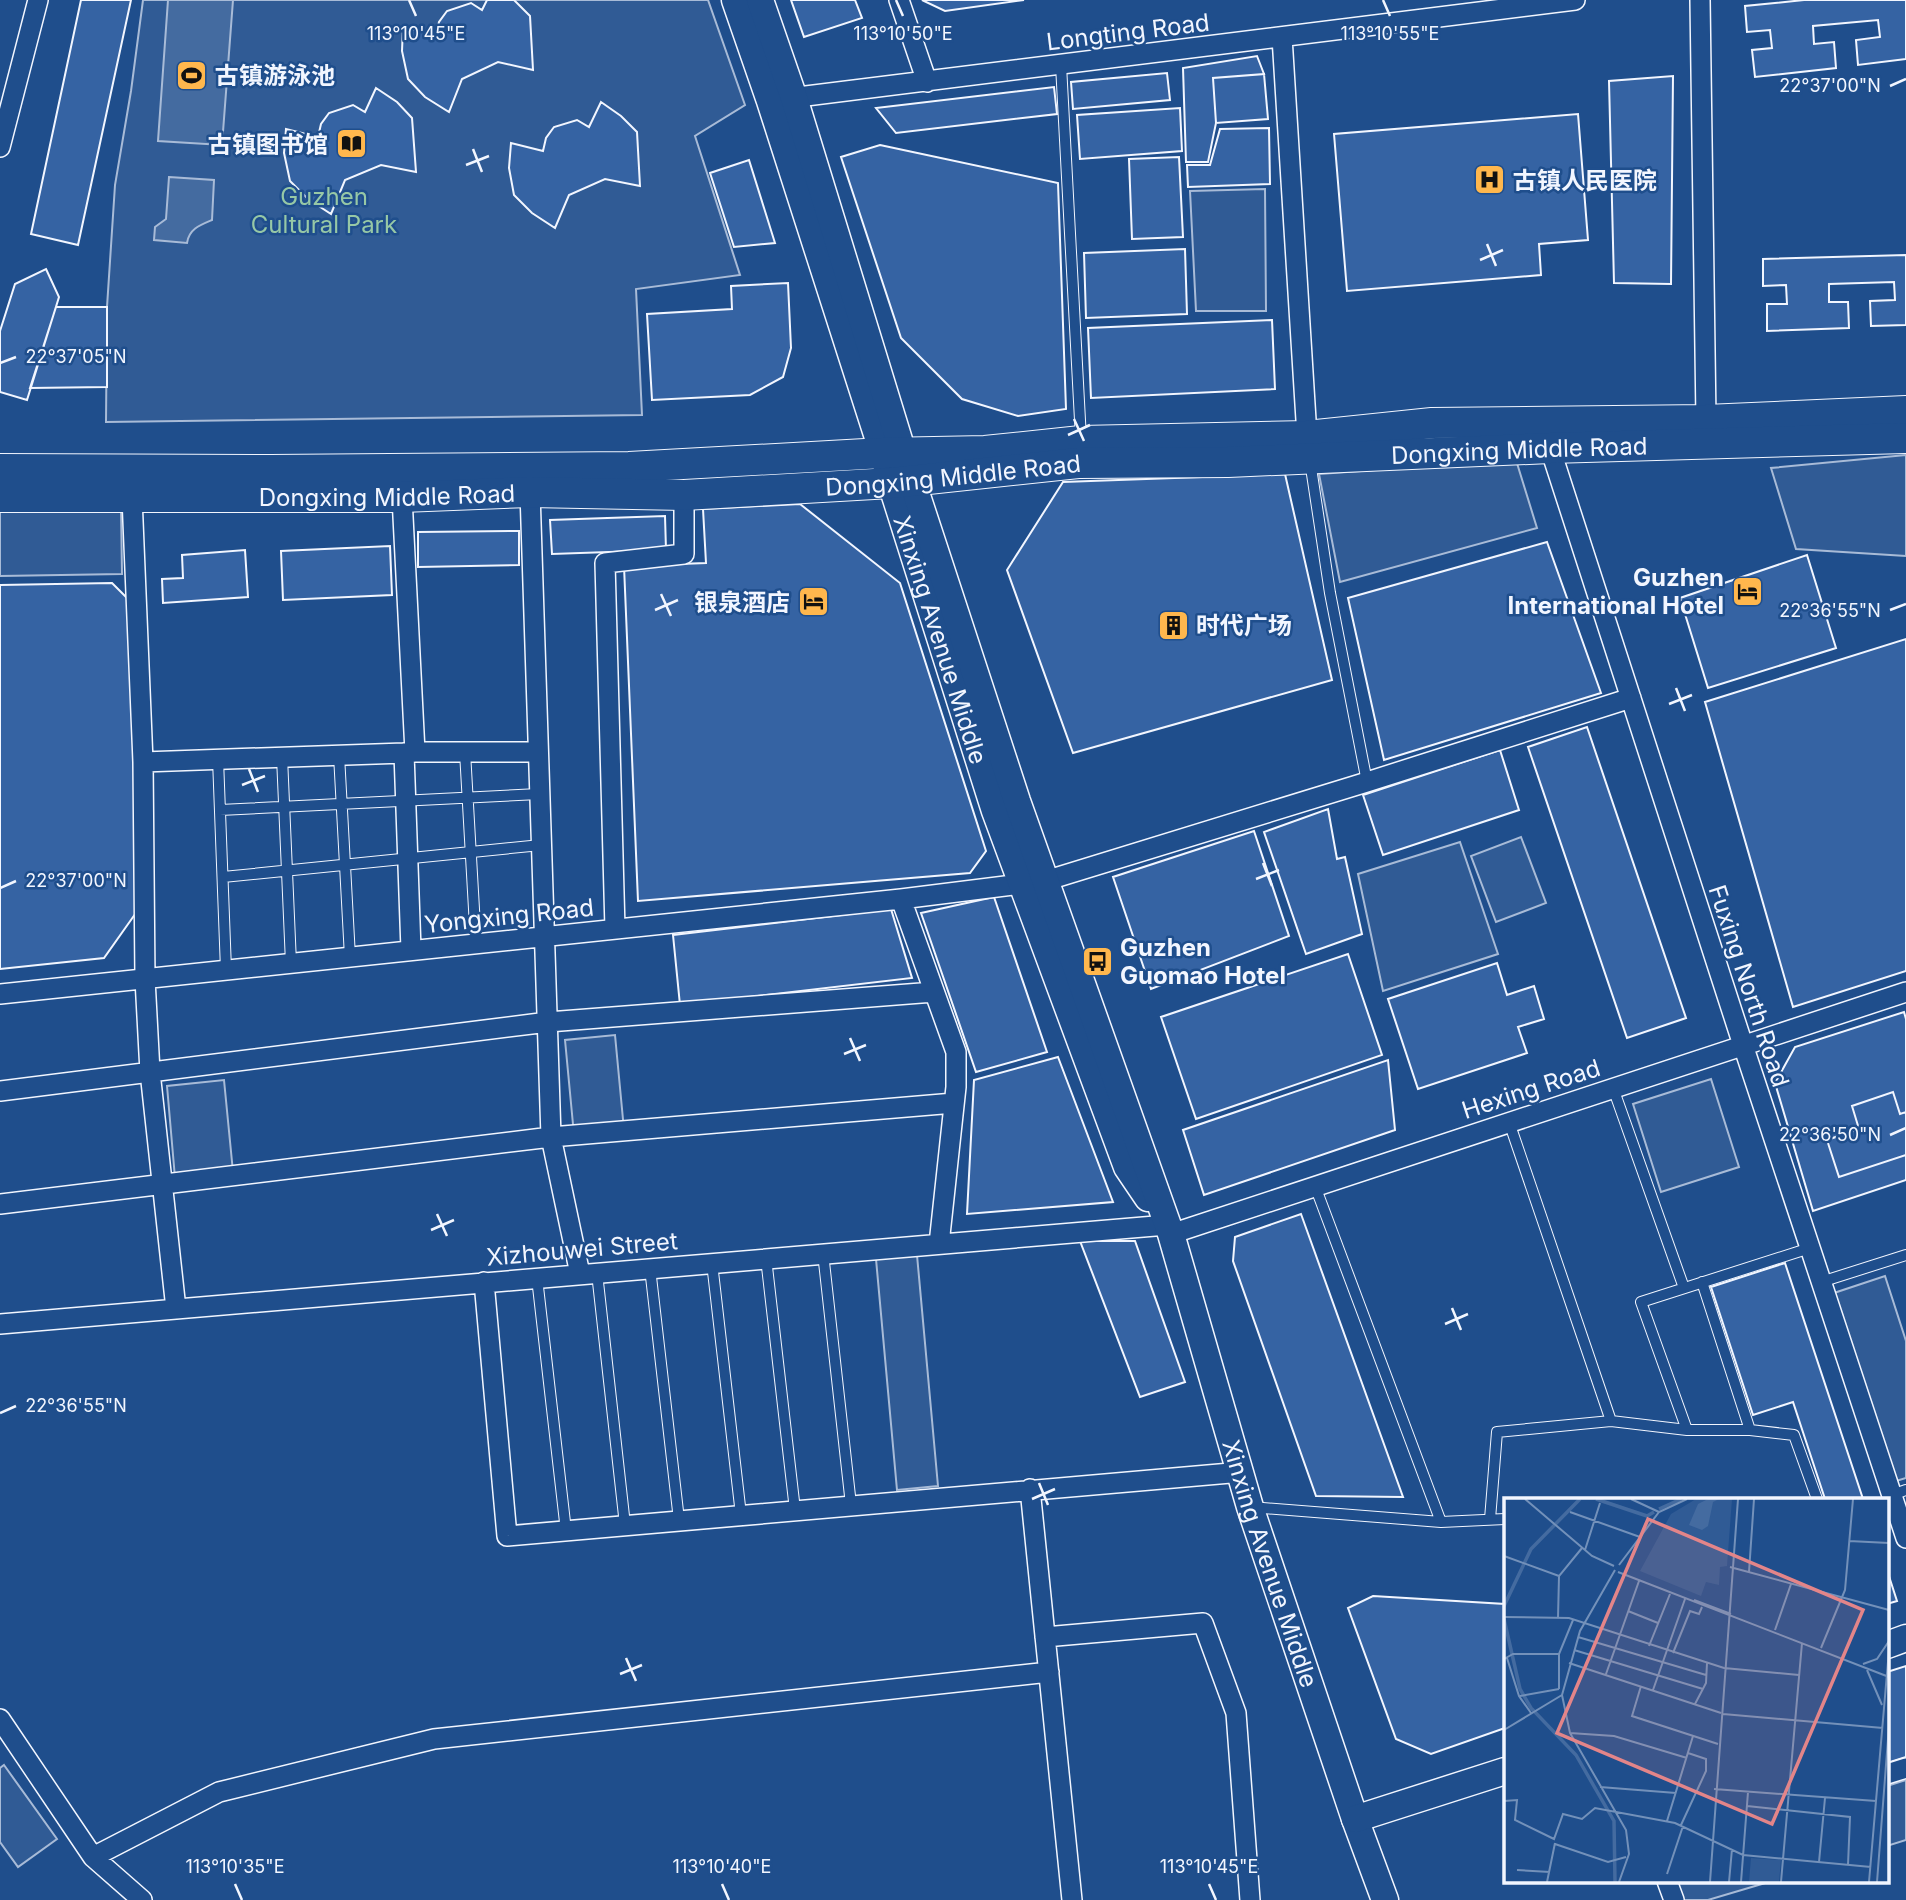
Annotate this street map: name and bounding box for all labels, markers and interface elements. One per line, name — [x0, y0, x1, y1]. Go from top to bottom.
street label: Longting Road — [1045, 8, 1211, 56]
text: 113°10'45"E — [367, 23, 465, 44]
text: 113°10'50"E — [853, 23, 953, 44]
text: 113°10'55"E — [1341, 23, 1439, 44]
sports icon: 古镇游泳池 — [175, 58, 209, 92]
place label: 古镇游泳池 — [215, 61, 335, 90]
text: 22°37'00"N — [1779, 75, 1881, 96]
library icon: 古镇图书馆 — [334, 127, 368, 161]
place label: 古镇图书馆 — [208, 130, 328, 159]
hospital icon: 古镇人民医院 — [1473, 163, 1507, 197]
place label: 古镇人民医院 — [1513, 166, 1657, 195]
park label: Guzhen Cultural Park — [251, 182, 397, 239]
text: 22°37'05"N — [25, 346, 127, 367]
street label: Dongxing Middle Road — [1390, 431, 1648, 469]
street label: Dongxing Middle Road — [825, 448, 1082, 501]
street label: Dongxing Middle Road — [259, 478, 516, 512]
street label: Xinxing Avenue Middle — [888, 512, 994, 767]
place label: Guzhen International Hotel — [1508, 563, 1724, 620]
hotel icon: Guzhen International Hotel — [1730, 574, 1764, 608]
hotel icon: 银泉酒店 — [796, 585, 830, 619]
place label: 银泉酒店 — [694, 588, 790, 617]
text: 22°36'55"N — [1779, 600, 1881, 621]
building icon: 时代广场 — [1156, 608, 1190, 642]
place label: 时代广场 — [1196, 611, 1292, 640]
text: 22°37'00"N — [25, 870, 127, 891]
street label: Fuxing North Road — [1703, 881, 1795, 1091]
street label: Yongxing Road — [423, 893, 595, 939]
place label: Guzhen Guomao Hotel — [1120, 933, 1286, 990]
bus stop icon: Guzhen Guomao Hotel — [1080, 944, 1114, 978]
street label: Hexing Road — [1458, 1053, 1604, 1125]
text: 22°36'50"N — [1779, 1124, 1881, 1145]
street label: Xizhouwei Street — [485, 1226, 679, 1272]
text: 22°36'55"N — [25, 1395, 127, 1416]
street label: Xinxing Avenue Middle — [1217, 1436, 1324, 1691]
inset map — [1504, 1498, 1888, 1882]
text: 113°10'35"E — [185, 1856, 285, 1877]
text: 113°10'40"E — [673, 1856, 771, 1877]
text: 113°10'45"E — [1160, 1856, 1258, 1877]

